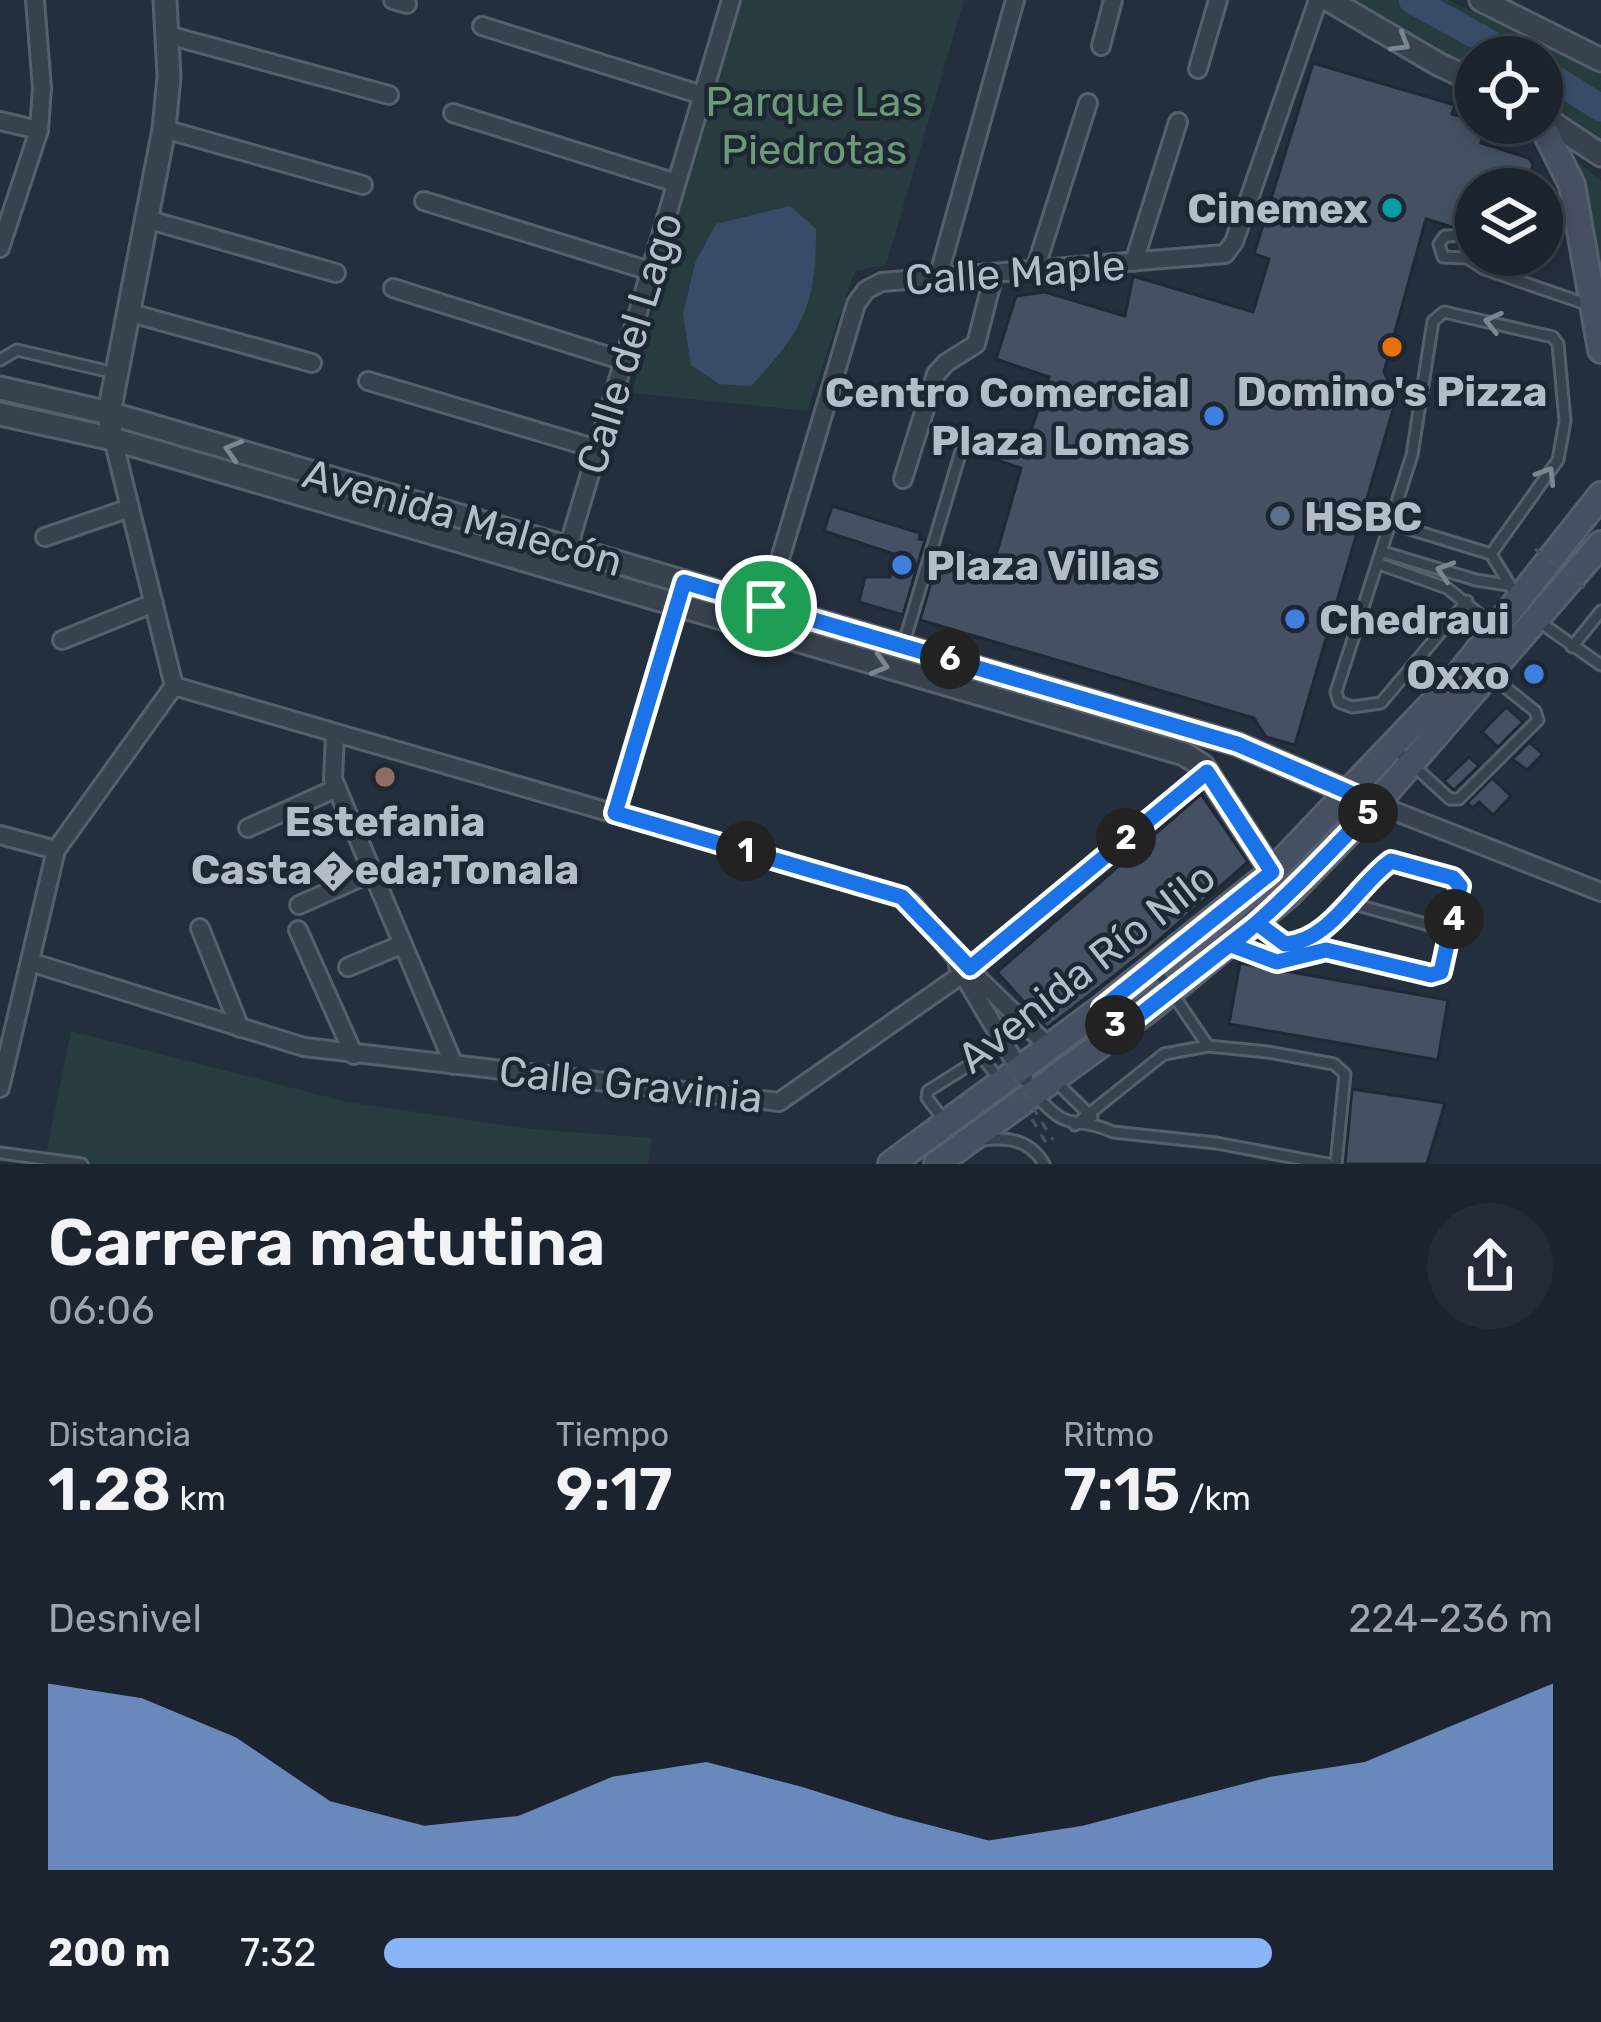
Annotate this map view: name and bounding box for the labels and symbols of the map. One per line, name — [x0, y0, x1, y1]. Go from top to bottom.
one-way arrow — [1388, 29, 1410, 51]
park label: Parque Las Piedrotas — [705, 77, 923, 175]
place label: Cinemex — [1187, 184, 1368, 234]
marker: Cinemex — [1379, 195, 1405, 221]
street label: Calle del Lago — [567, 207, 693, 480]
street label: Calle Maple — [903, 240, 1127, 306]
one-way arrow — [1483, 311, 1504, 336]
marker: Domino's Pizza — [1379, 334, 1405, 360]
place label: Domino's Pizza — [1236, 367, 1548, 417]
place label: Centro Comercial Plaza Lomas — [825, 368, 1190, 466]
marker: Centro Comercial Plaza Lomas — [1201, 403, 1227, 429]
one-way arrow — [224, 439, 244, 464]
street label: Avenida Malecón — [297, 448, 628, 587]
one-way arrow — [1533, 466, 1555, 488]
place label: HSBC — [1304, 492, 1422, 542]
marker: HSBC — [1267, 503, 1293, 529]
place label: Plaza Villas — [926, 541, 1160, 591]
marker: Plaza Villas — [889, 552, 915, 578]
pin — [715, 555, 817, 657]
one-way arrow — [1435, 560, 1456, 585]
place label: Chedraui — [1319, 595, 1510, 645]
marker: Chedraui — [1282, 606, 1308, 632]
pin: 6 — [920, 629, 980, 689]
place label: Oxxo — [1406, 650, 1510, 700]
one-way arrow — [869, 651, 890, 676]
marker: Oxxo — [1521, 661, 1547, 687]
marker: Estefania Casta�eda;Tonala — [372, 764, 398, 790]
pin: 5 — [1338, 783, 1398, 843]
place label: Estefania Casta�eda;Tonala — [191, 797, 579, 895]
pin: 2 — [1096, 808, 1156, 868]
pin: 1 — [716, 821, 776, 881]
street label: Avenida Río Nilo — [948, 852, 1225, 1084]
pin: 4 — [1424, 889, 1484, 949]
pin: 3 — [1085, 995, 1145, 1055]
street label: Calle Gravinia — [497, 1046, 765, 1124]

